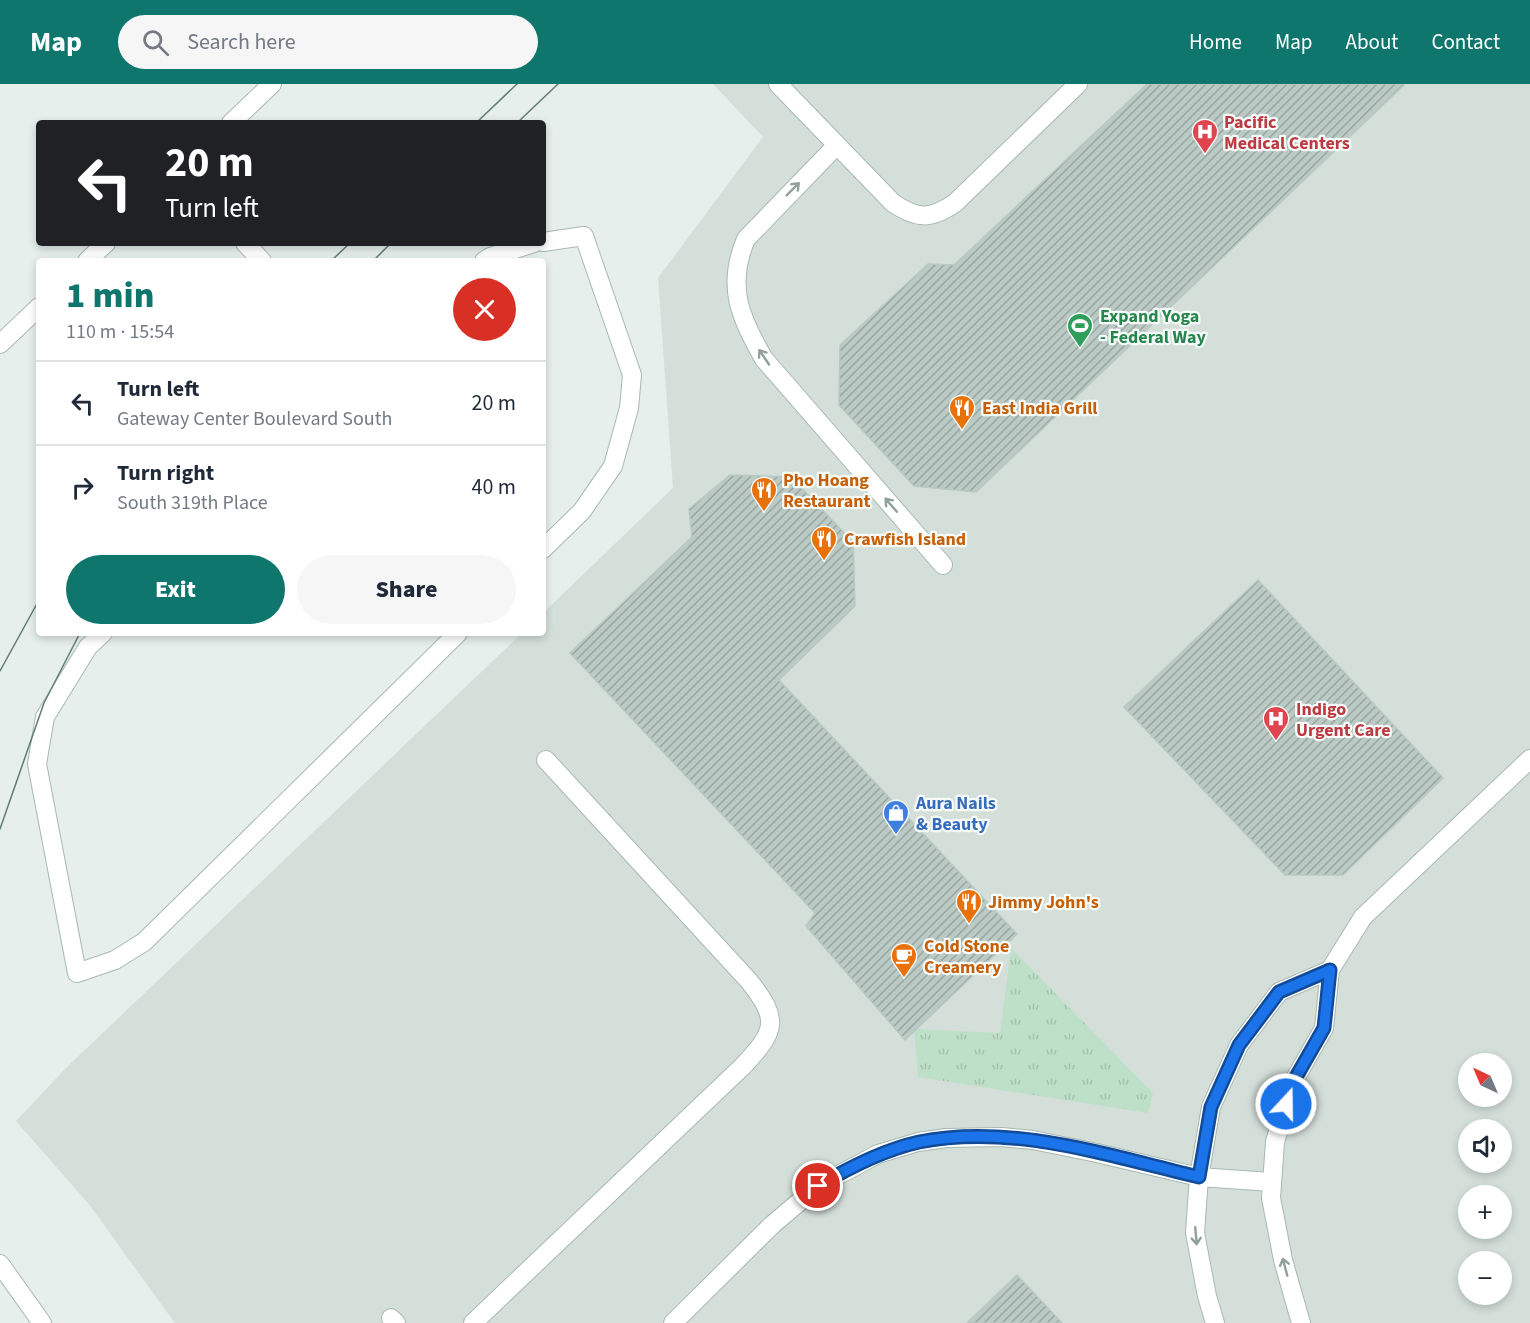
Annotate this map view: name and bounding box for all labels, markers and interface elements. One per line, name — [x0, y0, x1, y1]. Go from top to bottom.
search box — [118, 15, 538, 69]
text: Map — [30, 22, 82, 62]
icon: search — [139, 26, 172, 59]
text: Search here — [187, 26, 296, 58]
text: Home — [1189, 27, 1242, 57]
text: Map — [1275, 27, 1313, 57]
text: About — [1346, 27, 1398, 57]
text: Contact — [1431, 27, 1500, 57]
place label: Pacific Medical Centers — [1224, 110, 1350, 156]
hospital icon: Pacific Medical Centers — [1190, 117, 1220, 155]
text: 20 m — [165, 133, 254, 193]
icon: left — [66, 144, 144, 222]
one-way arrow — [786, 182, 801, 197]
text: Turn left — [165, 189, 259, 228]
text: 1 min — [66, 270, 154, 321]
button: close — [453, 278, 516, 341]
place label: Expand Yoga - Federal Way — [1100, 304, 1206, 350]
sports icon: Expand Yoga - Federal Way — [1065, 311, 1095, 349]
text: 110 m · 15:54 — [66, 318, 174, 346]
one-way arrow — [758, 350, 770, 366]
text: Turn left — [117, 373, 199, 405]
icon: left — [66, 387, 99, 420]
text: 20 m — [471, 387, 516, 419]
restaurant icon: East India Grill — [947, 393, 977, 431]
place label: East India Grill — [982, 396, 1097, 421]
text: Gateway Center Boulevard South — [117, 405, 392, 433]
text: Turn right — [117, 457, 214, 489]
place label: Pho Hoang Restaurant — [783, 468, 870, 514]
icon: right — [66, 471, 99, 504]
text: 40 m — [471, 471, 516, 503]
restaurant icon: Pho Hoang Restaurant — [749, 475, 779, 513]
text: South 319th Place — [117, 489, 268, 517]
one-way arrow — [884, 497, 897, 513]
restaurant icon: Crawfish Island — [809, 524, 839, 562]
place label: Crawfish Island — [844, 527, 966, 552]
button: Exit — [66, 555, 285, 624]
button: Share — [297, 555, 516, 624]
place label: Indigo Urgent Care — [1296, 697, 1391, 743]
hospital icon: Indigo Urgent Care — [1261, 704, 1291, 742]
place label: Aura Nails & Beauty — [915, 791, 996, 837]
shop icon: Aura Nails & Beauty — [881, 798, 911, 836]
restaurant icon: Jimmy John's — [954, 887, 984, 925]
place label: Jimmy John's — [988, 890, 1099, 915]
place label: Cold Stone Creamery — [924, 934, 1009, 980]
cafe icon: Cold Stone Creamery — [889, 941, 919, 979]
north arrow — [1458, 1053, 1512, 1107]
map controls — [1458, 1053, 1512, 1305]
position arrow — [1254, 1072, 1318, 1136]
button: sound — [1458, 1119, 1512, 1173]
pin — [792, 1160, 843, 1211]
icon: arrive — [801, 1169, 834, 1202]
button: + — [1458, 1185, 1512, 1239]
one-way arrow — [1191, 1225, 1202, 1245]
button: − — [1458, 1251, 1512, 1305]
one-way arrow — [1279, 1258, 1290, 1277]

